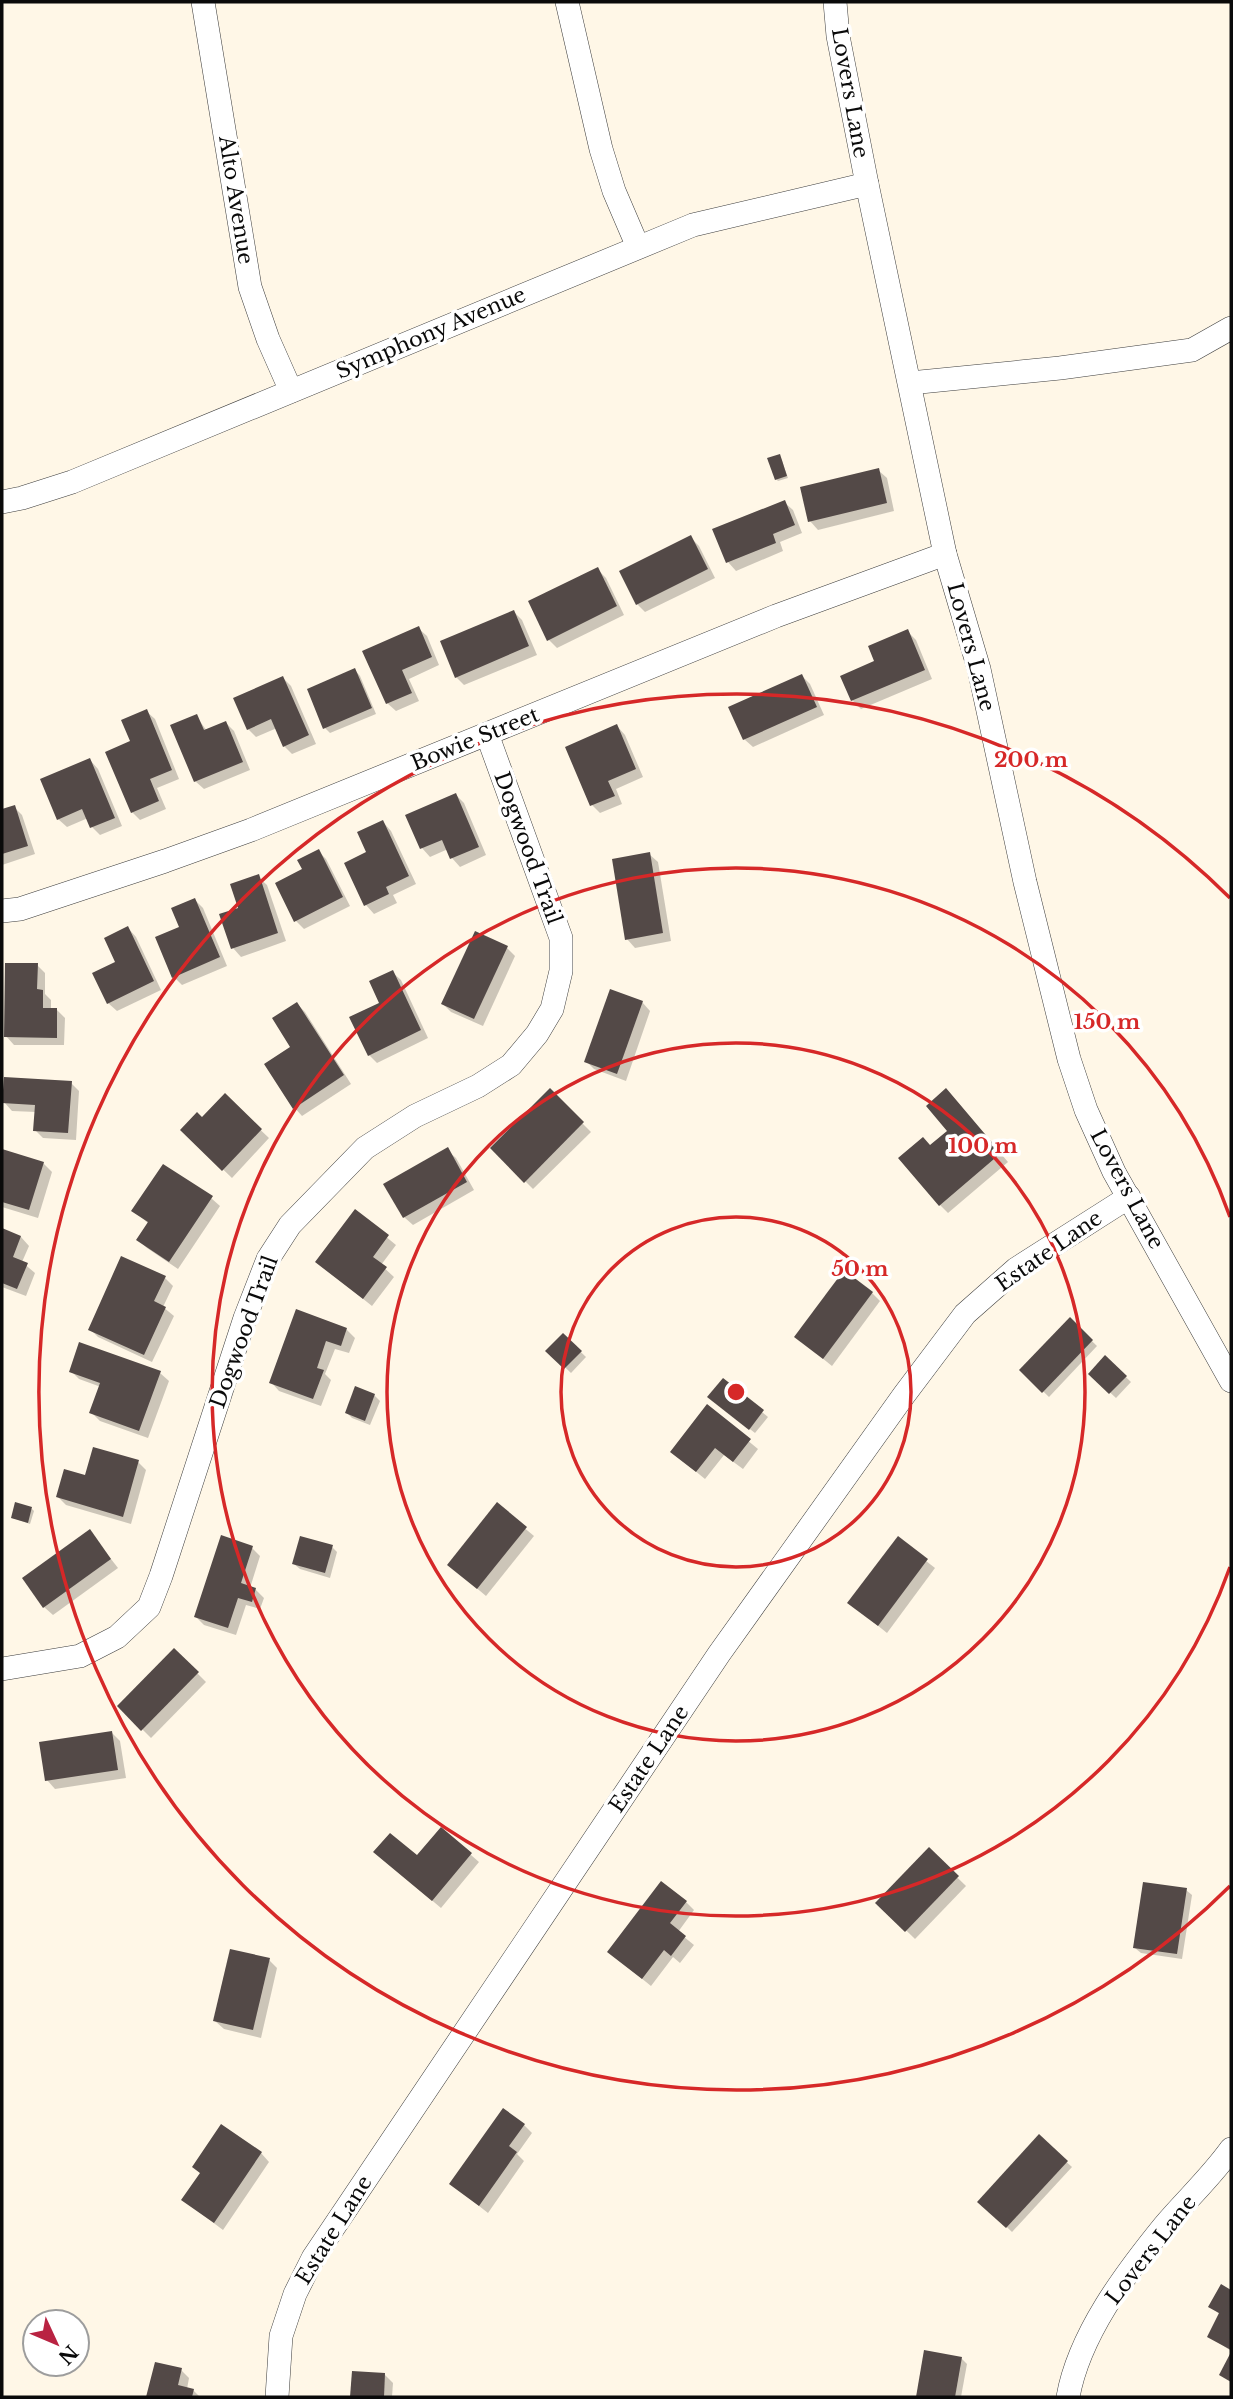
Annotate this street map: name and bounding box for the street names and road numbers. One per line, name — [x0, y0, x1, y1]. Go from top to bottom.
street label: Lovers Lane — [826, 26, 874, 160]
street label: Alto Avenue — [213, 133, 259, 266]
street label: Symphony Avenue — [332, 281, 530, 385]
street label: Lovers Lane — [941, 580, 1001, 714]
street label: Bowie Street — [407, 702, 543, 776]
street label: Dogwood Trail — [488, 768, 568, 928]
street label: Lovers Lane — [1085, 1125, 1169, 1253]
street label: Estate Lane — [991, 1205, 1107, 1297]
street label: Dogwood Trail — [204, 1252, 284, 1412]
street label: Estate Lane — [604, 1700, 694, 1818]
street label: Estate Lane — [290, 2171, 378, 2289]
street label: Lovers Lane — [1100, 2190, 1202, 2310]

